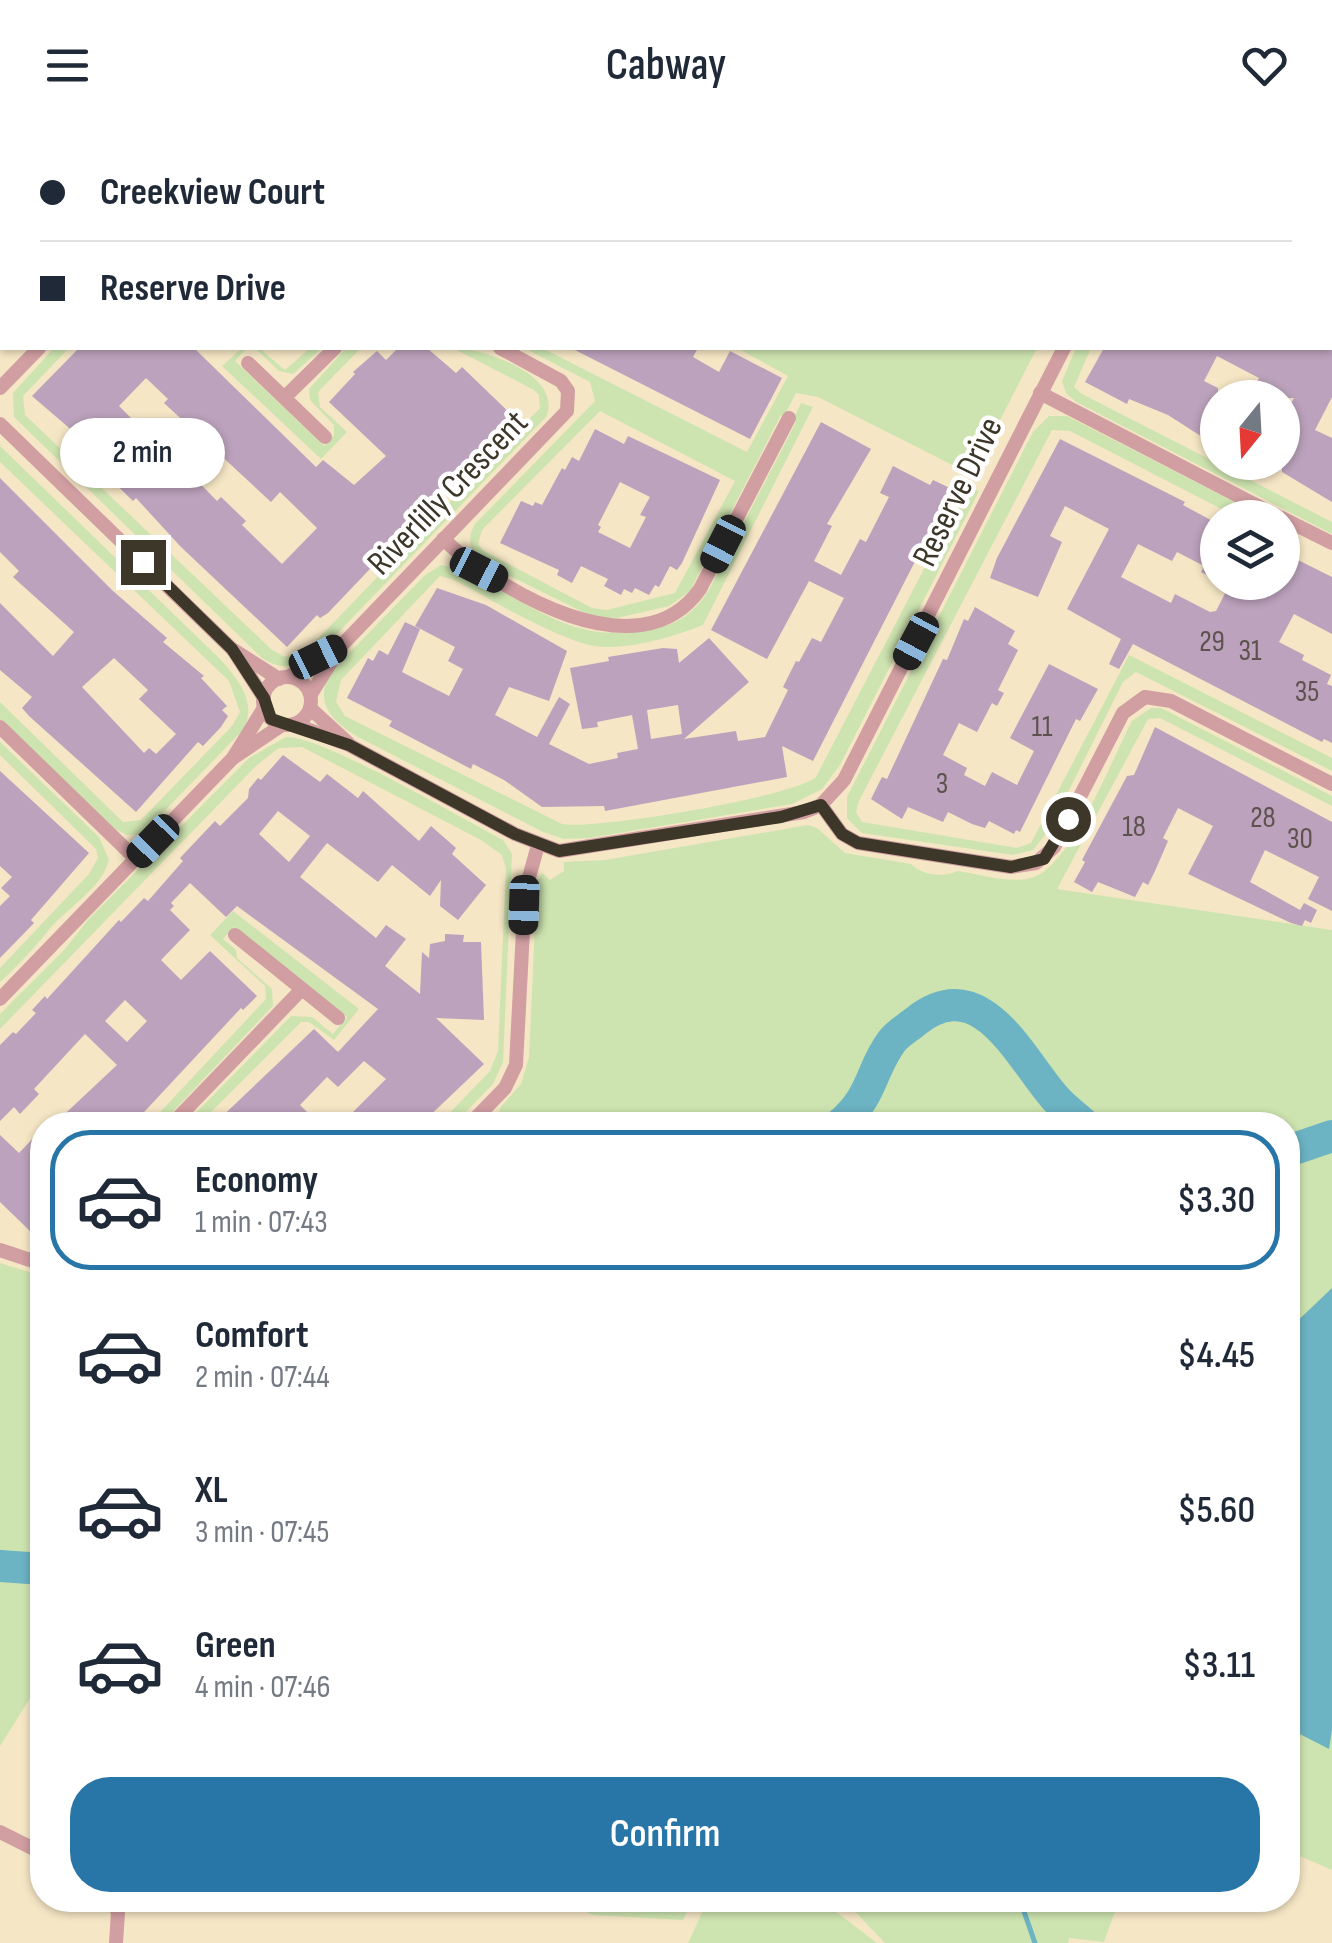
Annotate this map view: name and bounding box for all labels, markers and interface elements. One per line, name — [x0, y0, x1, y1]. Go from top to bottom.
icon: menu — [40, 38, 95, 93]
text: Cabway — [606, 38, 726, 93]
icon: heart — [1237, 38, 1292, 93]
text: Creekview Court — [100, 170, 325, 215]
text: Reserve Drive — [100, 266, 286, 311]
north arrow — [1200, 380, 1300, 480]
map controls — [1200, 380, 1300, 600]
street label: Riverlilly Crescent — [359, 402, 537, 584]
street label: Reserve Drive — [903, 410, 1013, 574]
callout: 2 min — [61, 417, 226, 487]
text: 2 min — [113, 433, 172, 472]
button: layers — [1200, 500, 1300, 600]
car — [696, 510, 750, 578]
route end — [121, 540, 166, 585]
car — [445, 543, 513, 597]
car — [889, 607, 943, 675]
house number: 29 — [1199, 624, 1225, 660]
car — [284, 630, 352, 684]
house number: 31 — [1238, 633, 1262, 669]
house number: 35 — [1295, 674, 1319, 710]
house number: 11 — [1032, 709, 1053, 745]
house number: 3 — [936, 766, 948, 802]
route start — [1046, 797, 1091, 842]
house number: 28 — [1250, 800, 1276, 836]
car — [121, 809, 185, 873]
house number: 18 — [1122, 809, 1146, 845]
house number: 30 — [1287, 821, 1313, 857]
car — [508, 874, 540, 936]
icon: car — [75, 1155, 165, 1245]
text: Economy — [195, 1158, 318, 1203]
text: $3.30 — [1177, 1178, 1255, 1223]
text: 1 min · 07:43 — [195, 1203, 328, 1242]
icon: car — [75, 1310, 165, 1400]
text: Comfort — [195, 1313, 309, 1358]
text: $4.45 — [1178, 1333, 1255, 1378]
text: 2 min · 07:44 — [195, 1358, 330, 1397]
icon: car — [75, 1465, 165, 1555]
text: XL — [195, 1468, 228, 1513]
text: $5.60 — [1178, 1488, 1255, 1533]
text: 3 min · 07:45 — [195, 1513, 329, 1552]
icon: car — [75, 1620, 165, 1710]
text: Green — [195, 1623, 276, 1668]
text: $3.11 — [1182, 1643, 1255, 1688]
text: 4 min · 07:46 — [195, 1668, 330, 1707]
button: Confirm — [70, 1777, 1260, 1892]

